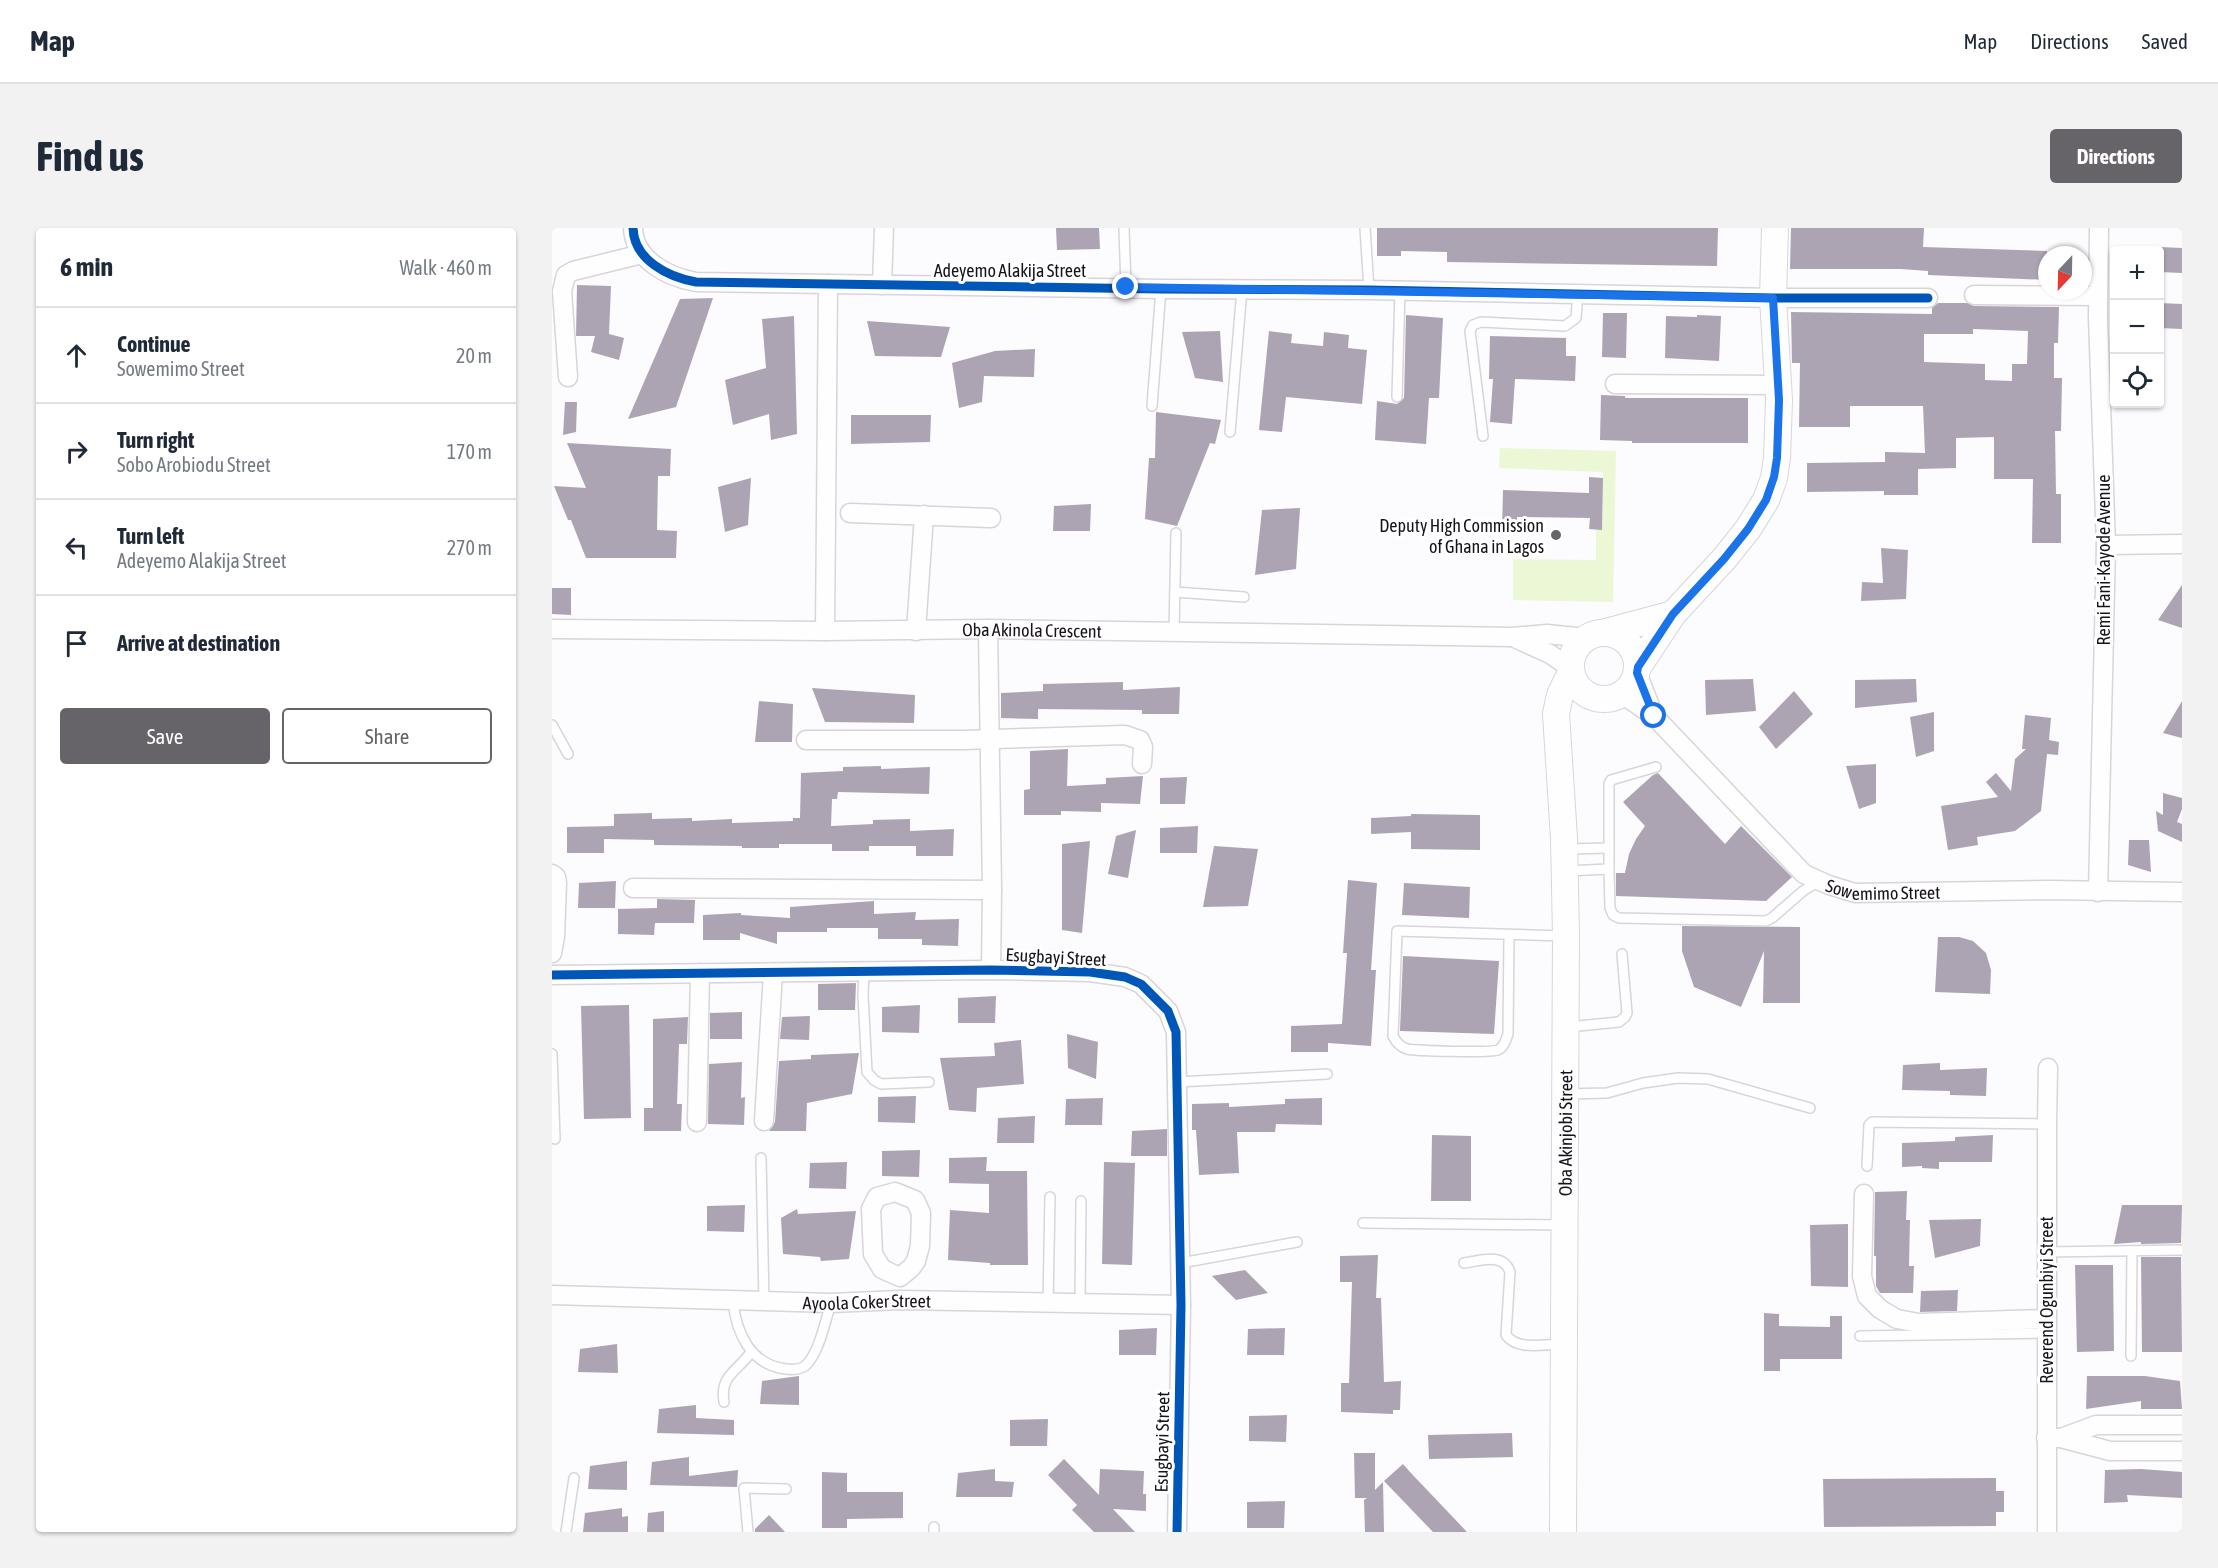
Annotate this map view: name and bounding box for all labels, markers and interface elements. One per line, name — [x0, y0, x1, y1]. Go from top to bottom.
text: Map — [30, 25, 75, 57]
text: Map — [1963, 29, 1997, 53]
text: Directions — [2030, 29, 2109, 53]
text: Saved — [2142, 29, 2188, 53]
button: Directions — [2050, 129, 2182, 183]
text: Find us — [36, 132, 144, 180]
north arrow — [2038, 246, 2092, 300]
map controls — [2110, 246, 2164, 408]
button: + — [2110, 246, 2164, 300]
text: 6 min — [60, 252, 113, 282]
text: Walk · 460 m — [400, 256, 492, 279]
street label: Adeyemo Alakija Street — [934, 260, 1086, 281]
route end — [1112, 273, 1138, 299]
button: − — [2110, 300, 2164, 354]
text: Continue — [117, 331, 191, 357]
icon: ahead — [60, 339, 93, 372]
text: 20 m — [456, 344, 492, 367]
button: locate — [2110, 354, 2164, 408]
text: Sowemimo Street — [117, 357, 245, 380]
text: Turn right — [117, 427, 194, 453]
icon: right — [60, 435, 93, 468]
text: 170 m — [447, 440, 492, 463]
text: Sobo Arobiodu Street — [117, 453, 271, 476]
street label: Remi Fani-Kayode Avenue — [2093, 475, 2114, 645]
place label: Deputy High Commission of Ghana in Lagos — [1379, 515, 1544, 557]
text: Turn left — [117, 523, 184, 549]
marker: Deputy High Commission of Ghana in Lagos — [1549, 528, 1563, 542]
icon: left — [60, 531, 93, 564]
text: 270 m — [447, 536, 492, 559]
text: Adeyemo Alakija Street — [117, 549, 287, 572]
street label: Oba Akinola Crescent — [962, 618, 1102, 641]
icon: arrive — [60, 627, 93, 660]
text: Arrive at destination — [117, 630, 280, 656]
route start — [1640, 702, 1666, 728]
button: Save — [60, 708, 270, 764]
button: Share — [282, 708, 492, 764]
street label: Sowemimo Street — [1823, 874, 1941, 904]
street label: Esugbayi Street — [1005, 944, 1107, 970]
street label: Oba Akinjobi Street — [1554, 1070, 1576, 1196]
street label: Reverend Ogunbiyi Street — [2036, 1216, 2057, 1384]
street label: Ayoola Coker Street — [802, 1289, 931, 1314]
street label: Esugbayi Street — [1151, 1391, 1173, 1493]

